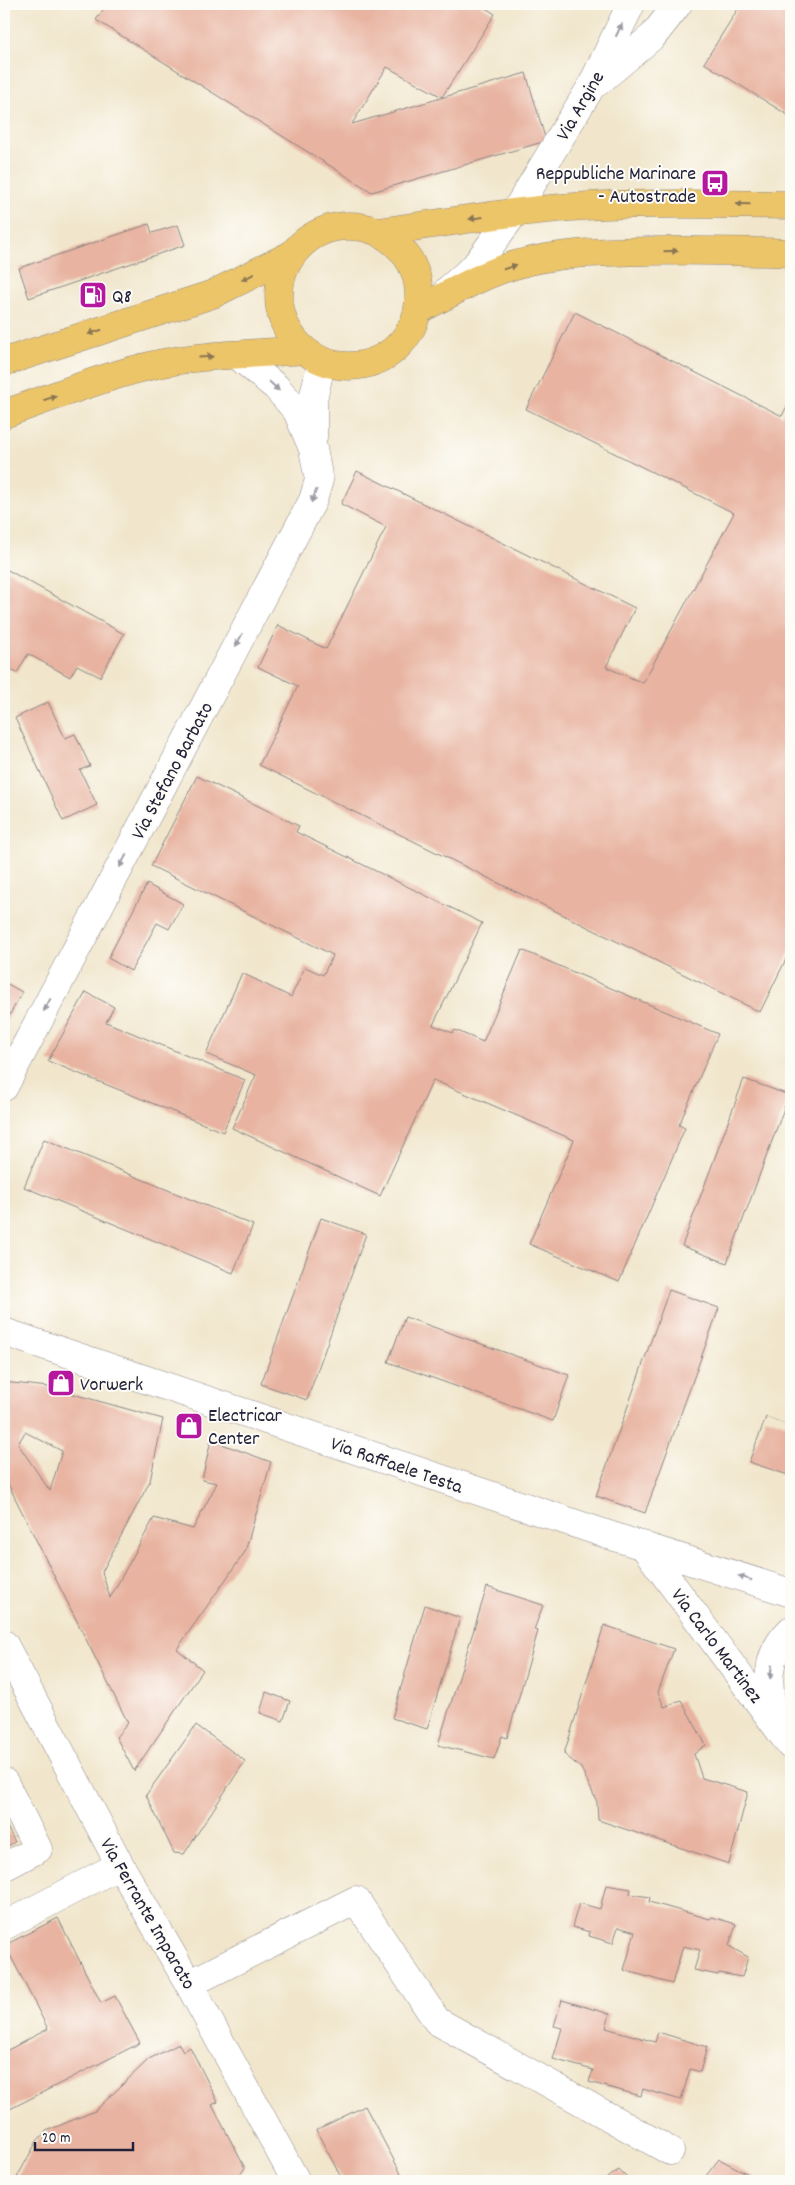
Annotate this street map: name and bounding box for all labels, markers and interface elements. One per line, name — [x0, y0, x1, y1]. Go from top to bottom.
one-way arrow — [615, 23, 623, 37]
street label: Via Argine — [550, 66, 613, 146]
place label: Reppubliche Marinare - Autostrade — [536, 161, 696, 212]
bus stop icon: Reppubliche Marinare - Autostrade — [700, 168, 730, 198]
one-way arrow — [734, 200, 750, 208]
one-way arrow — [467, 214, 483, 222]
one-way arrow — [663, 247, 679, 255]
one-way arrow — [503, 263, 518, 271]
one-way arrow — [241, 273, 255, 281]
fuel station icon: Q8 — [78, 280, 108, 310]
place label: Q8 — [112, 284, 132, 312]
one-way arrow — [88, 329, 103, 336]
one-way arrow — [199, 352, 215, 360]
one-way arrow — [268, 380, 280, 392]
one-way arrow — [43, 394, 58, 402]
one-way arrow — [310, 489, 318, 504]
one-way arrow — [235, 633, 243, 648]
street label: Via Stefano Barbato — [126, 698, 222, 845]
one-way arrow — [119, 854, 127, 869]
one-way arrow — [43, 998, 51, 1013]
shop icon: Vorwerk — [46, 1368, 76, 1398]
place label: Vorwerk — [80, 1372, 143, 1400]
place label: Electricar Center — [208, 1403, 283, 1454]
shop icon: Electricar Center — [174, 1411, 204, 1441]
street label: Via Raffaele Testa — [326, 1431, 467, 1503]
one-way arrow — [737, 1574, 752, 1582]
street label: Via Carlo Martinez — [663, 1584, 768, 1710]
one-way arrow — [767, 1665, 775, 1681]
street label: Via Ferrante Imparato — [92, 1834, 201, 1996]
scale bar — [35, 2120, 132, 2152]
text: 20 m — [42, 2128, 70, 2150]

